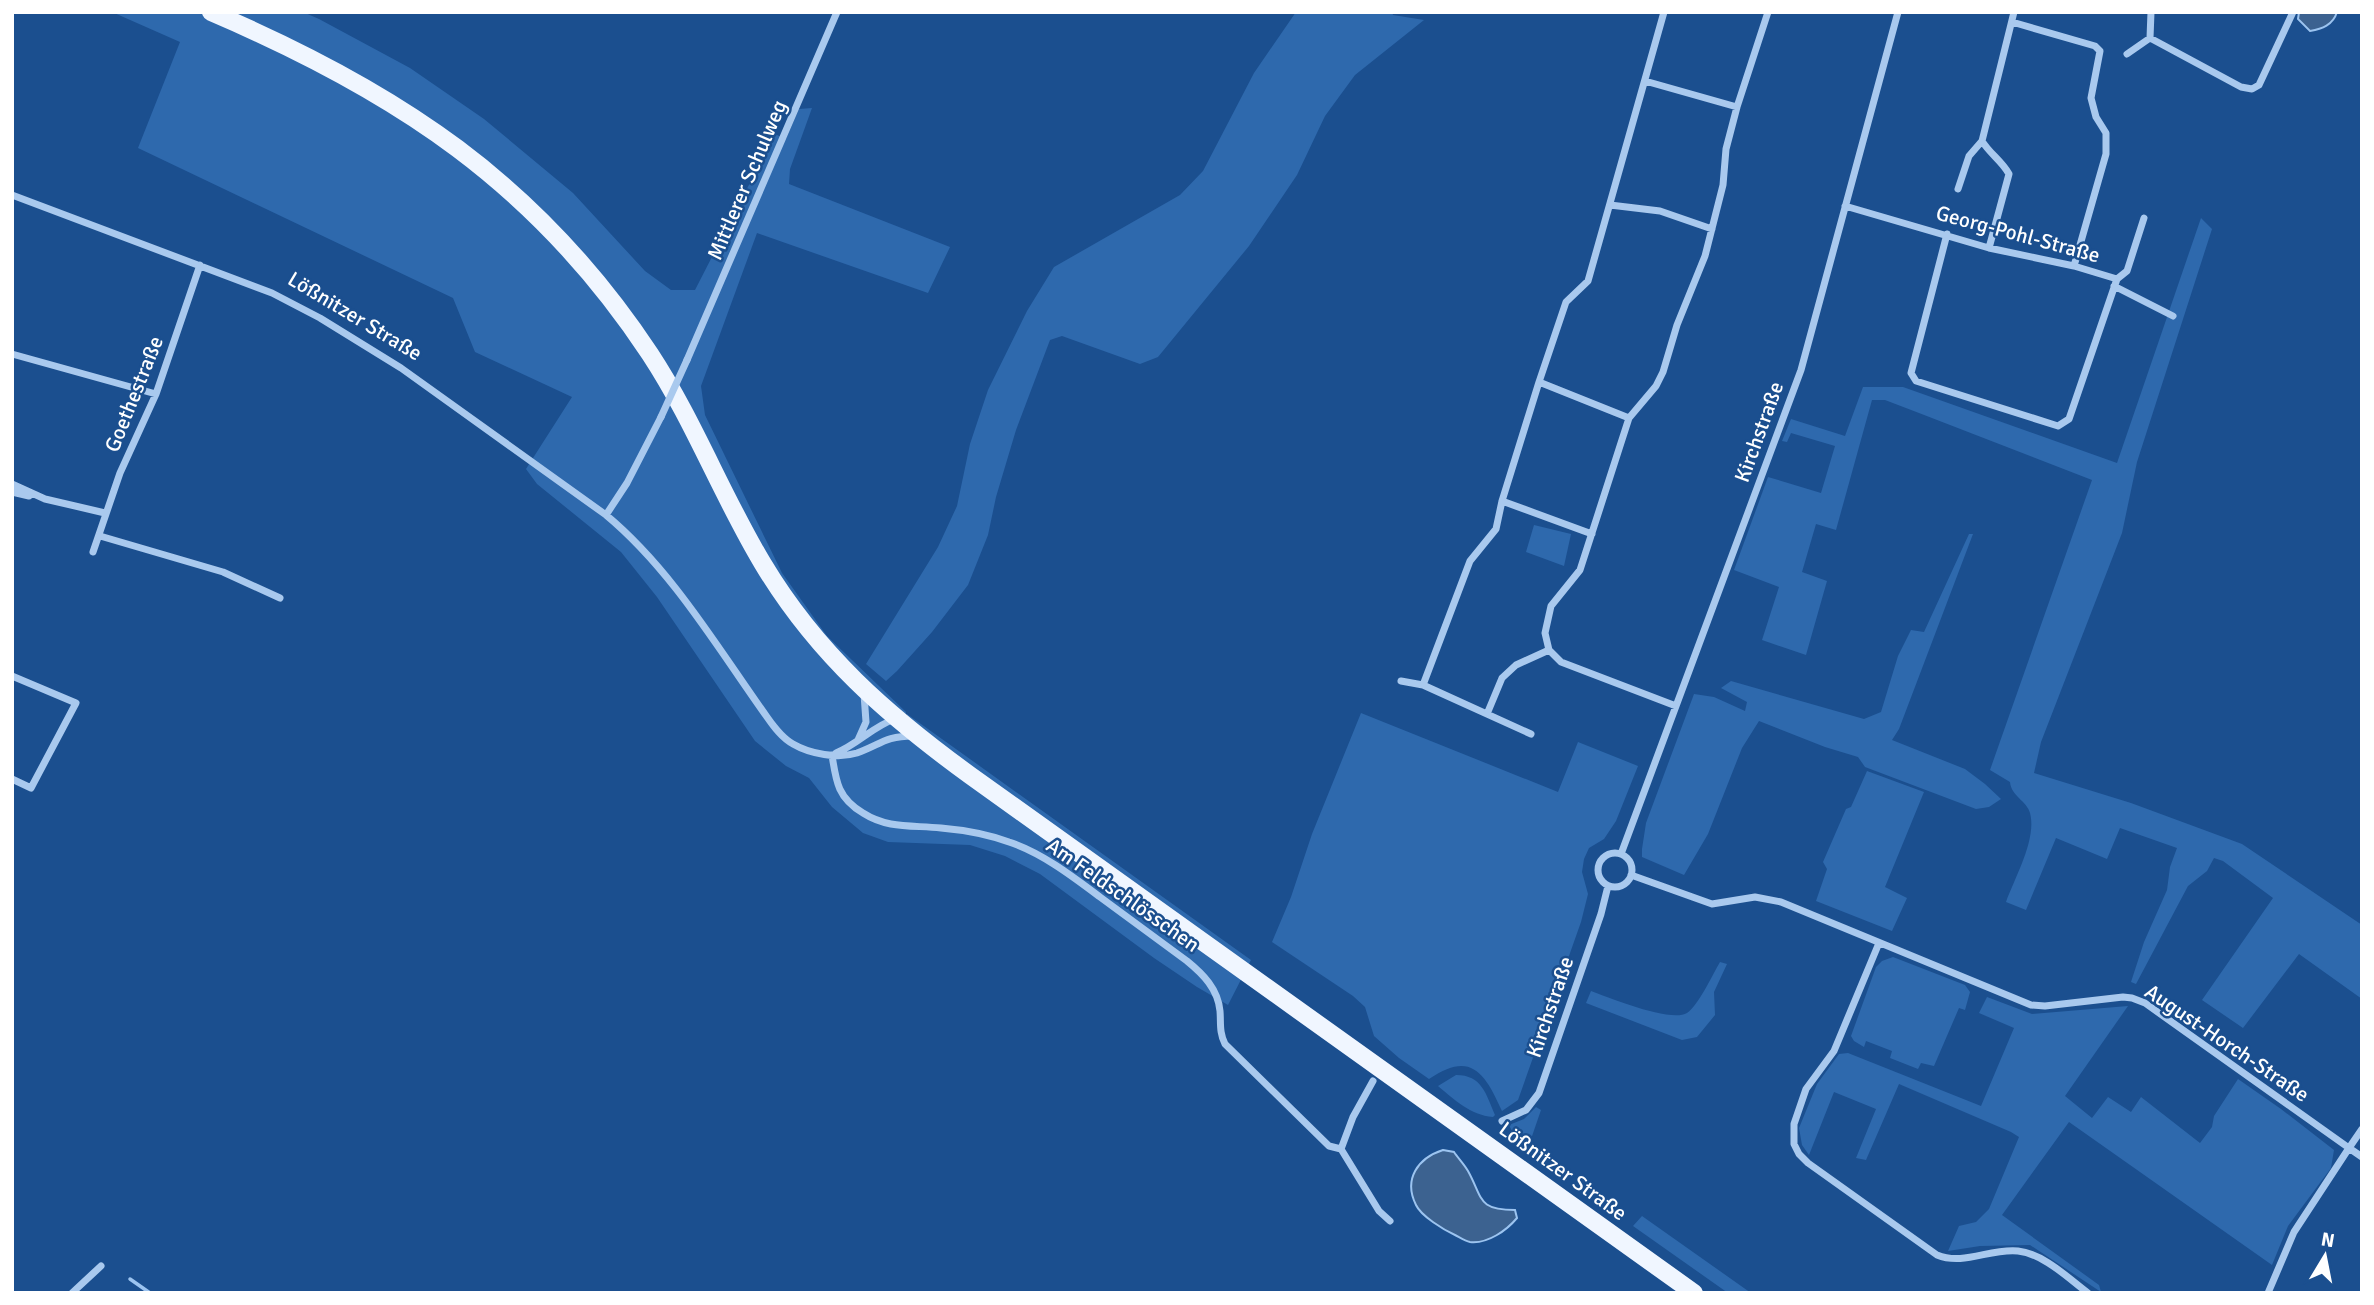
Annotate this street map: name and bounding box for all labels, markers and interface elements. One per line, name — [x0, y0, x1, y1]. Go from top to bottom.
street label: Mittlerer Schulweg — [702, 96, 792, 264]
street label: Georg-Pohl-Straße — [1933, 200, 2103, 268]
street label: Lößnitzer Straße — [283, 266, 427, 366]
street label: Goethestraße — [99, 332, 169, 456]
street label: Kirchstraße — [1729, 378, 1789, 486]
street label: Am Feldschlösschen — [1041, 832, 1205, 958]
street label: Kirchstraße — [1521, 953, 1579, 1061]
street label: August-Horch-Straße — [2140, 978, 2314, 1108]
street label: Lößnitzer Straße — [1494, 1116, 1632, 1226]
north arrow — [2290, 1221, 2360, 1291]
text: N — [2319, 1227, 2336, 1253]

